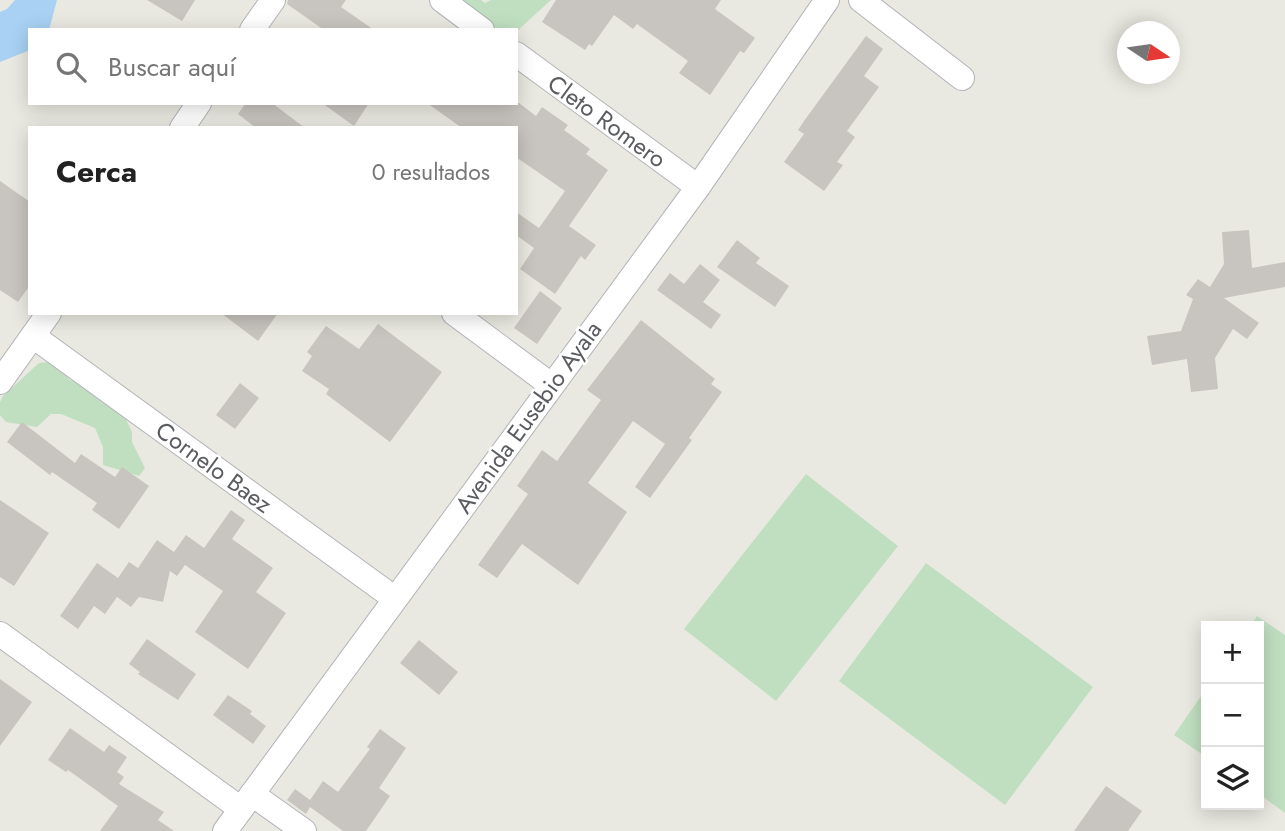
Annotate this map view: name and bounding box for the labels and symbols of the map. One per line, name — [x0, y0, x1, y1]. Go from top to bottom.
north arrow — [1117, 21, 1180, 84]
street label: Cleto Romero — [540, 66, 674, 176]
street label: Avenida Eusebio Ayala — [446, 314, 610, 520]
street label: Cornelo Baez — [148, 413, 280, 521]

